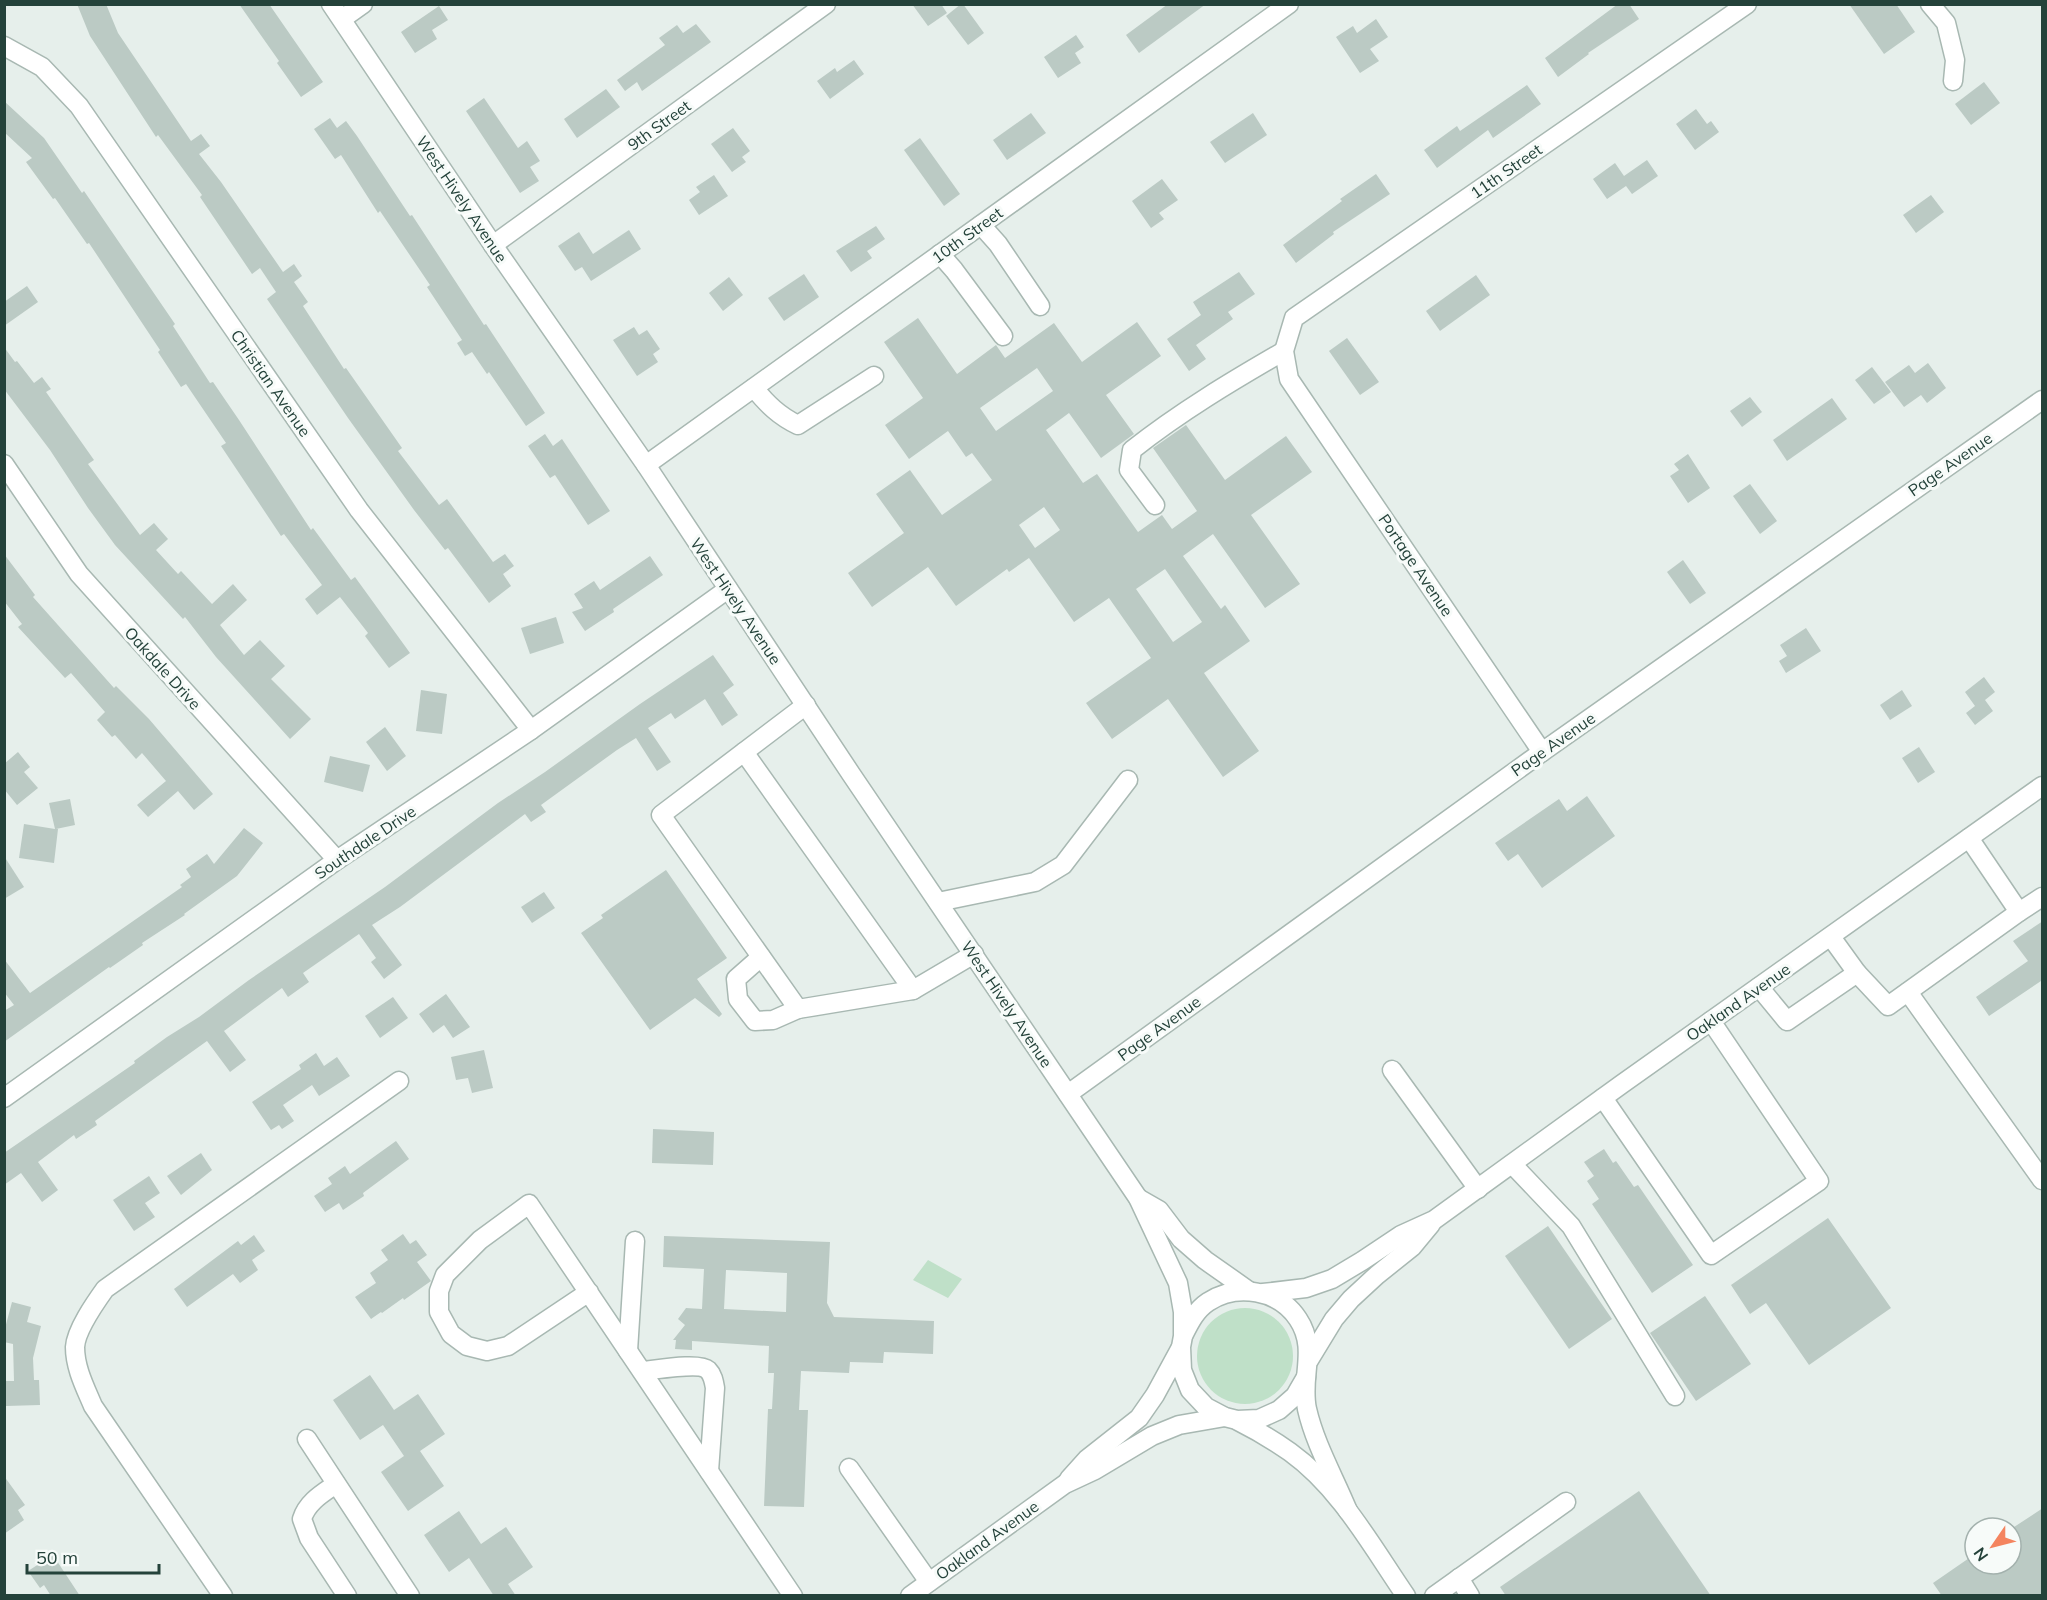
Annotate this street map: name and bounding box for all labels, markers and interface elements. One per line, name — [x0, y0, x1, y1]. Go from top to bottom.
street label: 9th Street — [624, 95, 695, 155]
street label: West Hively Avenue — [412, 132, 512, 266]
street label: 11th Street — [1466, 139, 1546, 203]
street label: 10th Street — [928, 202, 1007, 267]
street label: Christian Avenue — [227, 326, 315, 440]
street label: Page Avenue — [1904, 428, 1996, 500]
street label: Portage Avenue — [1374, 510, 1458, 620]
street label: West Hively Avenue — [686, 534, 786, 668]
street label: Oakdale Drive — [121, 622, 205, 714]
street label: Page Avenue — [1507, 708, 1599, 780]
street label: Southdale Drive — [311, 801, 419, 883]
street label: West Hively Avenue — [957, 937, 1057, 1071]
street label: Oakland Avenue — [1682, 959, 1794, 1045]
street label: Page Avenue — [1114, 991, 1204, 1065]
street label: Oakland Avenue — [932, 1496, 1042, 1584]
north arrow — [1963, 1516, 2023, 1576]
scale bar — [27, 1537, 159, 1575]
text: N — [1969, 1544, 1992, 1565]
text: 50 m — [36, 1546, 78, 1569]

